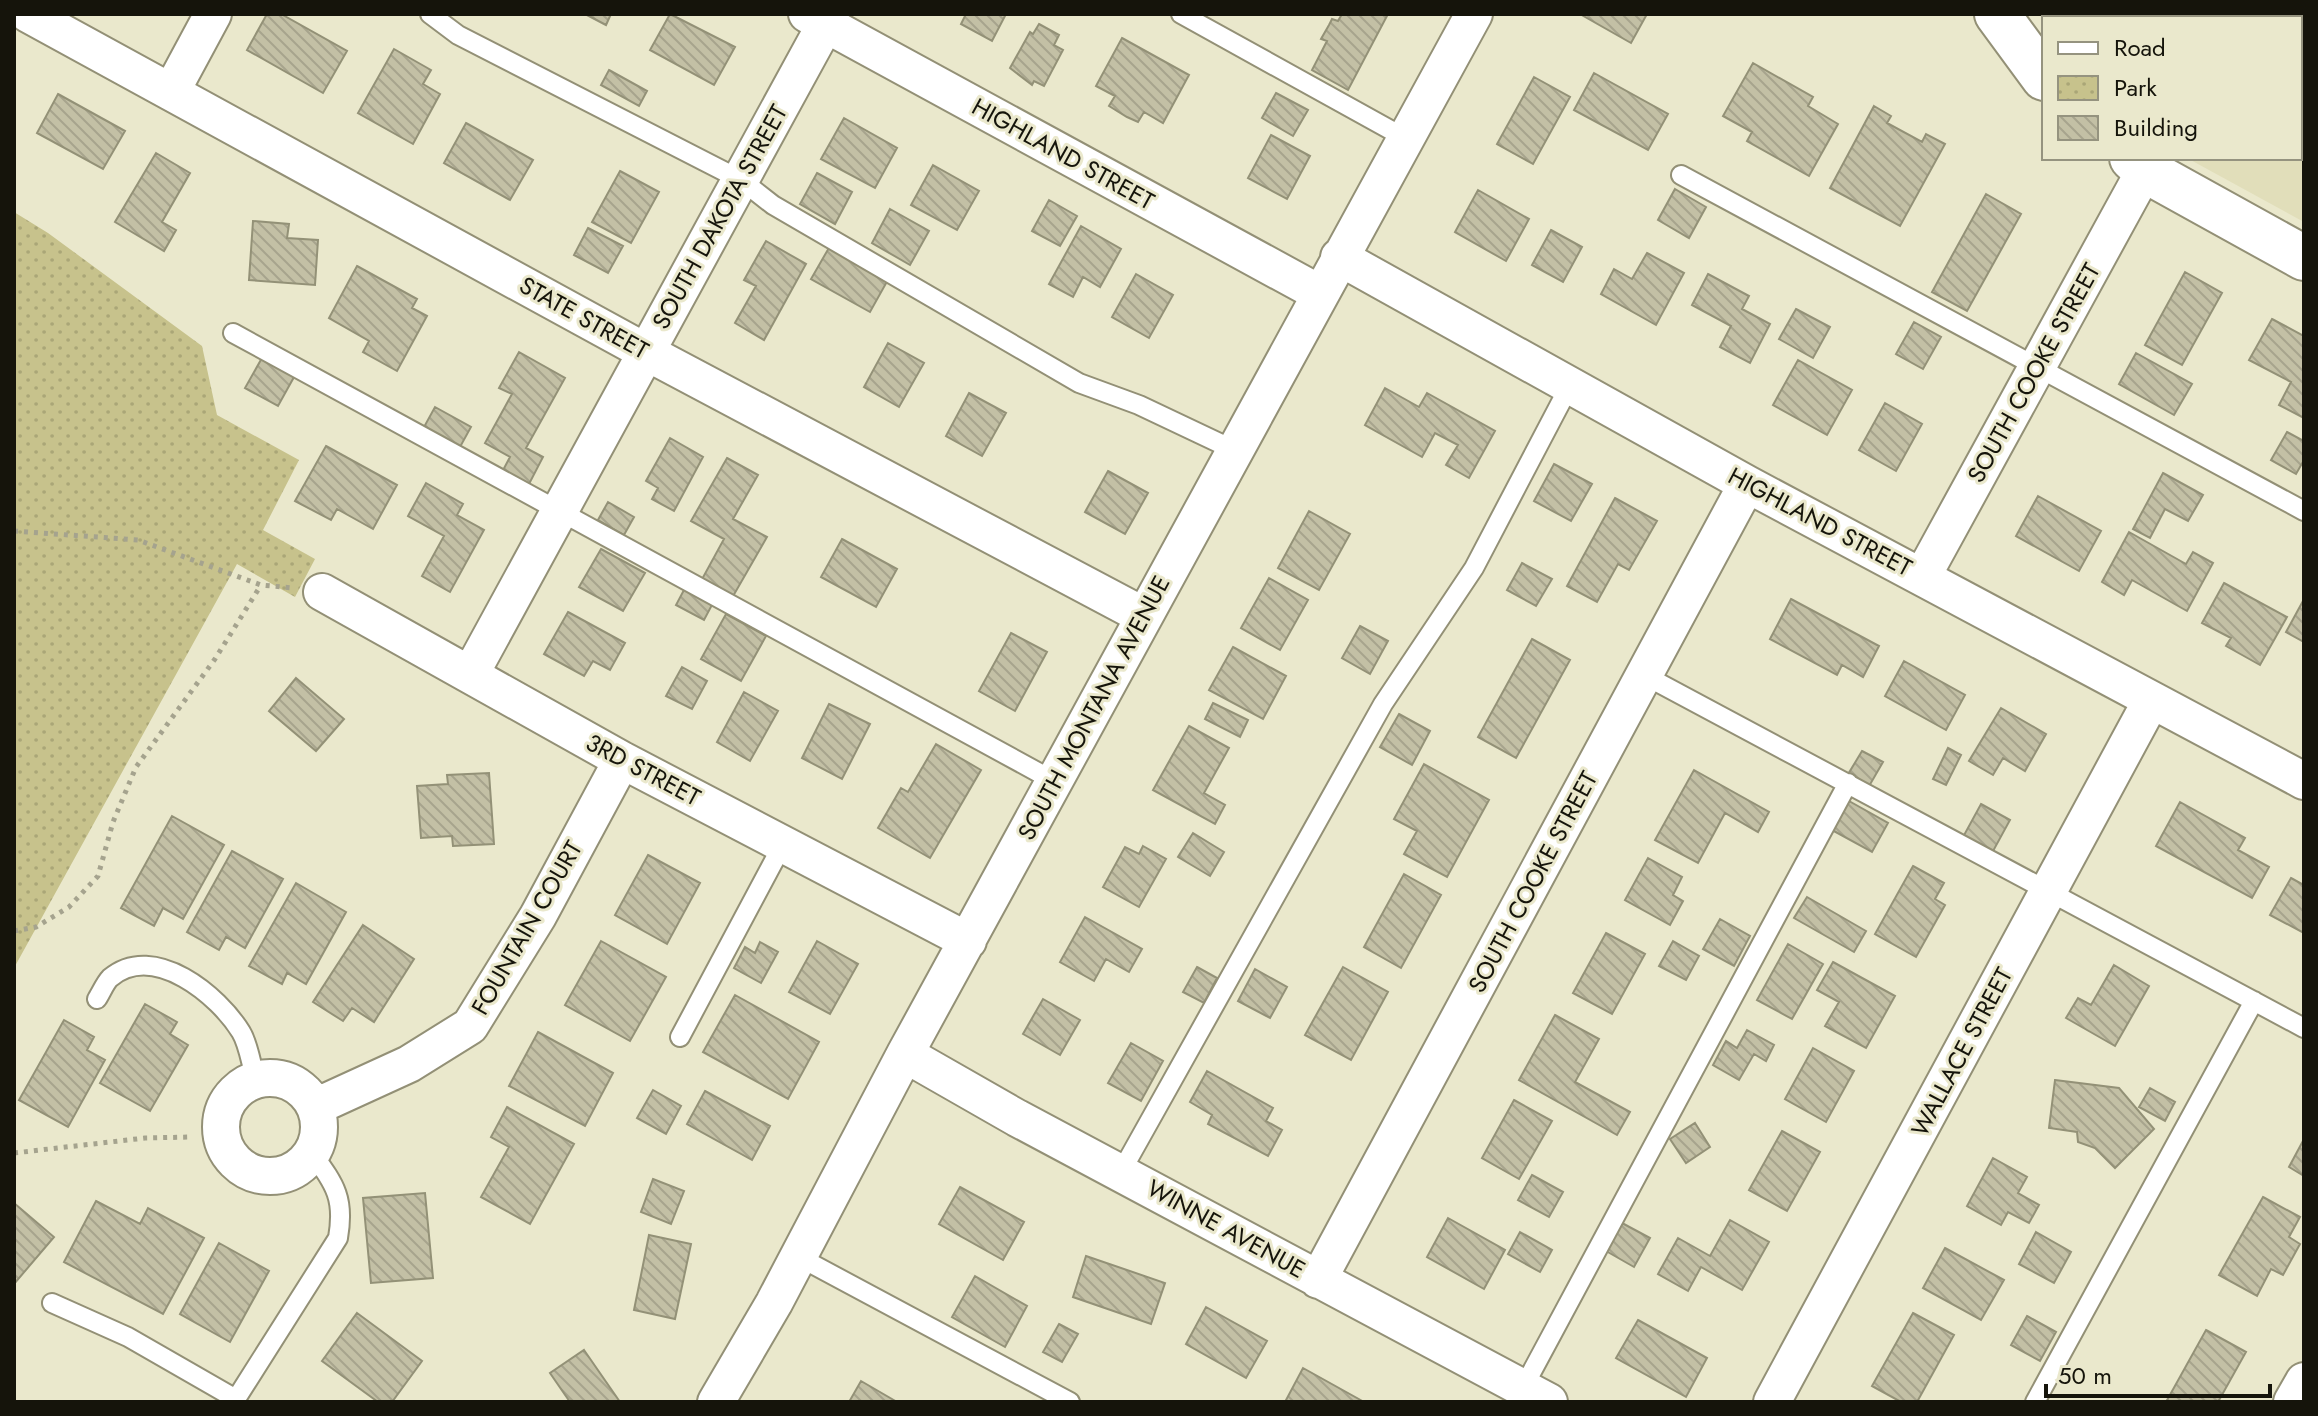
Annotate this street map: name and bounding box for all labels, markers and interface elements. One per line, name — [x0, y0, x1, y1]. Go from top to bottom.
legend — [2042, 16, 2302, 160]
text: Road — [2114, 30, 2166, 65]
text: Park — [2114, 70, 2157, 105]
street label: HIGHLAND STREET — [966, 89, 1161, 218]
street label: SOUTH DAKOTA STREET — [643, 98, 796, 335]
text: Building — [2114, 110, 2198, 145]
street label: SOUTH COOKE STREET — [1959, 257, 2109, 489]
street label: STATE STREET — [513, 268, 655, 368]
street label: HIGHLAND STREET — [1722, 458, 1918, 585]
street label: SOUTH MONTANA AVENUE — [1009, 569, 1178, 846]
street label: 3RD STREET — [580, 725, 707, 814]
street label: SOUTH COOKE STREET — [1459, 765, 1606, 999]
street label: FOUNTAIN COURT — [462, 834, 591, 1021]
street label: WALLACE STREET — [1902, 961, 2021, 1142]
street label: WINNE AVENUE — [1141, 1170, 1312, 1287]
scale bar — [2046, 1348, 2270, 1398]
text: 50 m — [2058, 1358, 2112, 1393]

